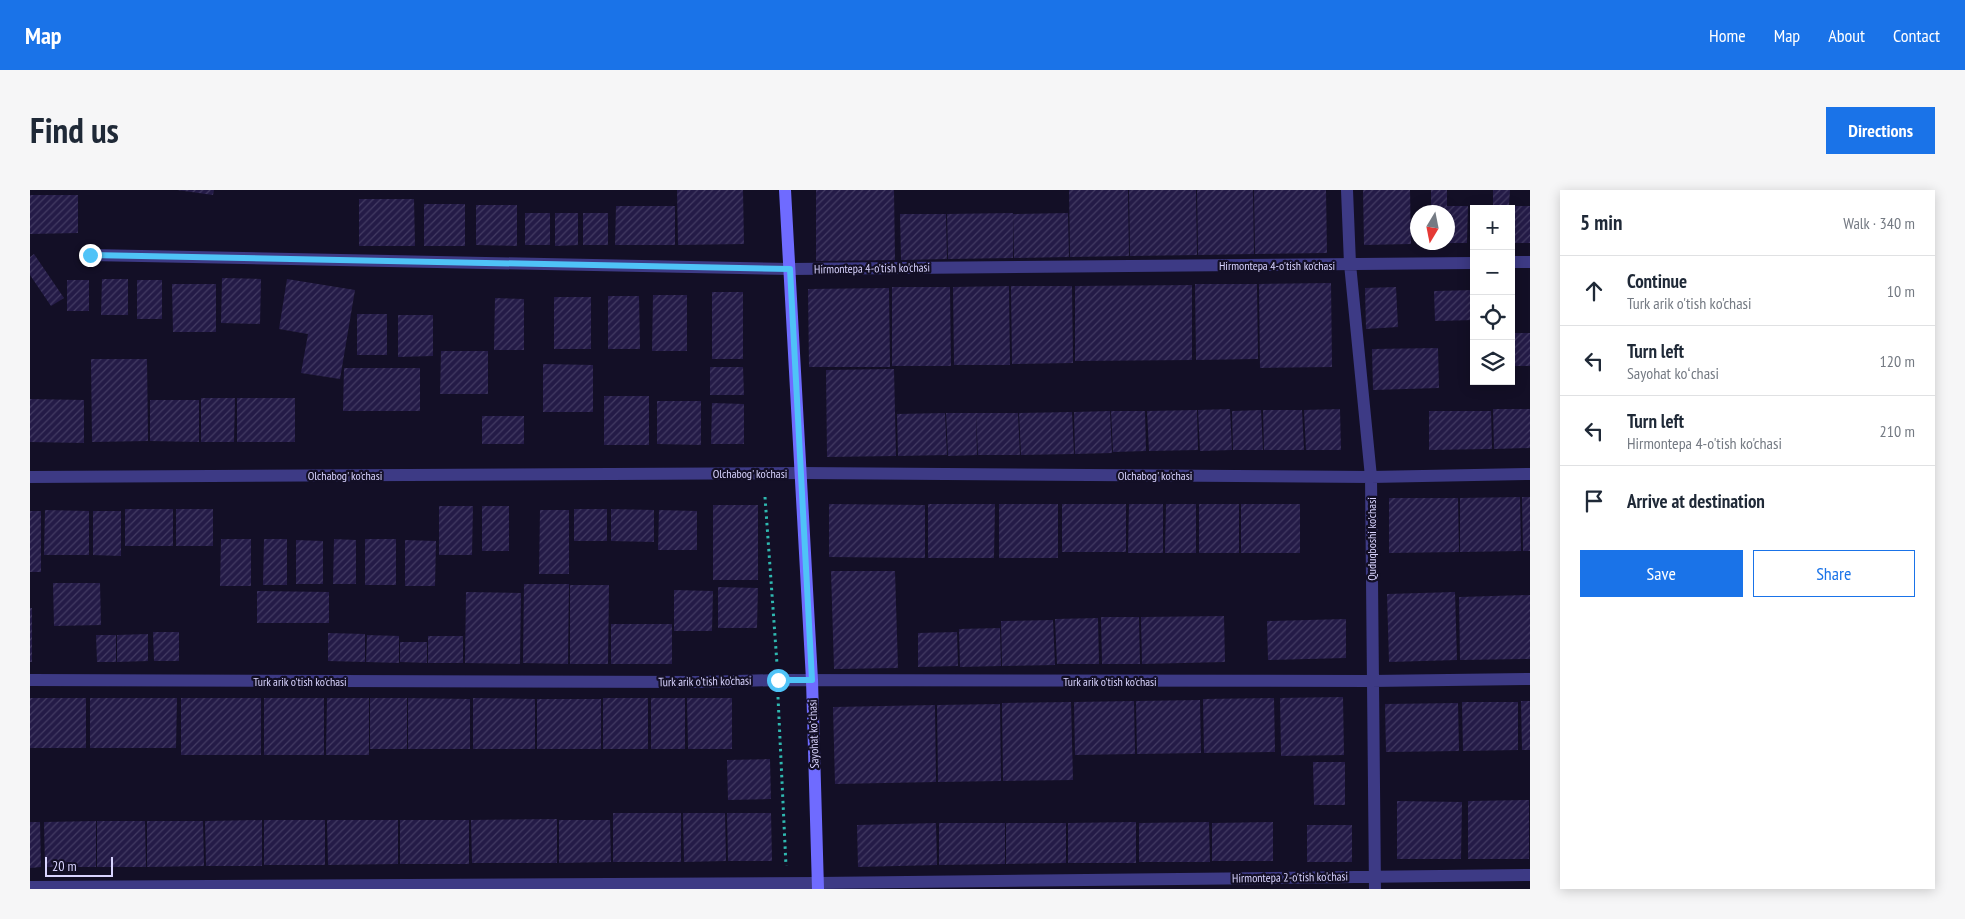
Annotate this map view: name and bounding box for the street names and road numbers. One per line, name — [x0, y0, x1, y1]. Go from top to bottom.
street label: Hirmontepa 4-o'tish ko'chasi — [1219, 258, 1335, 273]
street label: Hirmontepa 4-o'tish ko'chasi — [814, 259, 930, 277]
street label: Olchabog' ko'chasi — [713, 466, 787, 481]
street label: Olchabog' ko'chasi — [308, 468, 382, 483]
street label: Olchabog' ko'chasi — [1118, 468, 1192, 483]
street label: Quduqboshi ko'chasi — [1364, 497, 1379, 581]
street label: Turk arik o'tish ko'chasi — [658, 673, 752, 689]
street label: Turk arik o'tish ko'chasi — [253, 674, 347, 689]
street label: Turk arik o'tish ko'chasi — [1063, 674, 1157, 689]
street label: Sayohat koʻchasi — [804, 699, 822, 769]
street label: Hirmontepa 2-o'tish ko'chasi — [1232, 868, 1348, 886]

